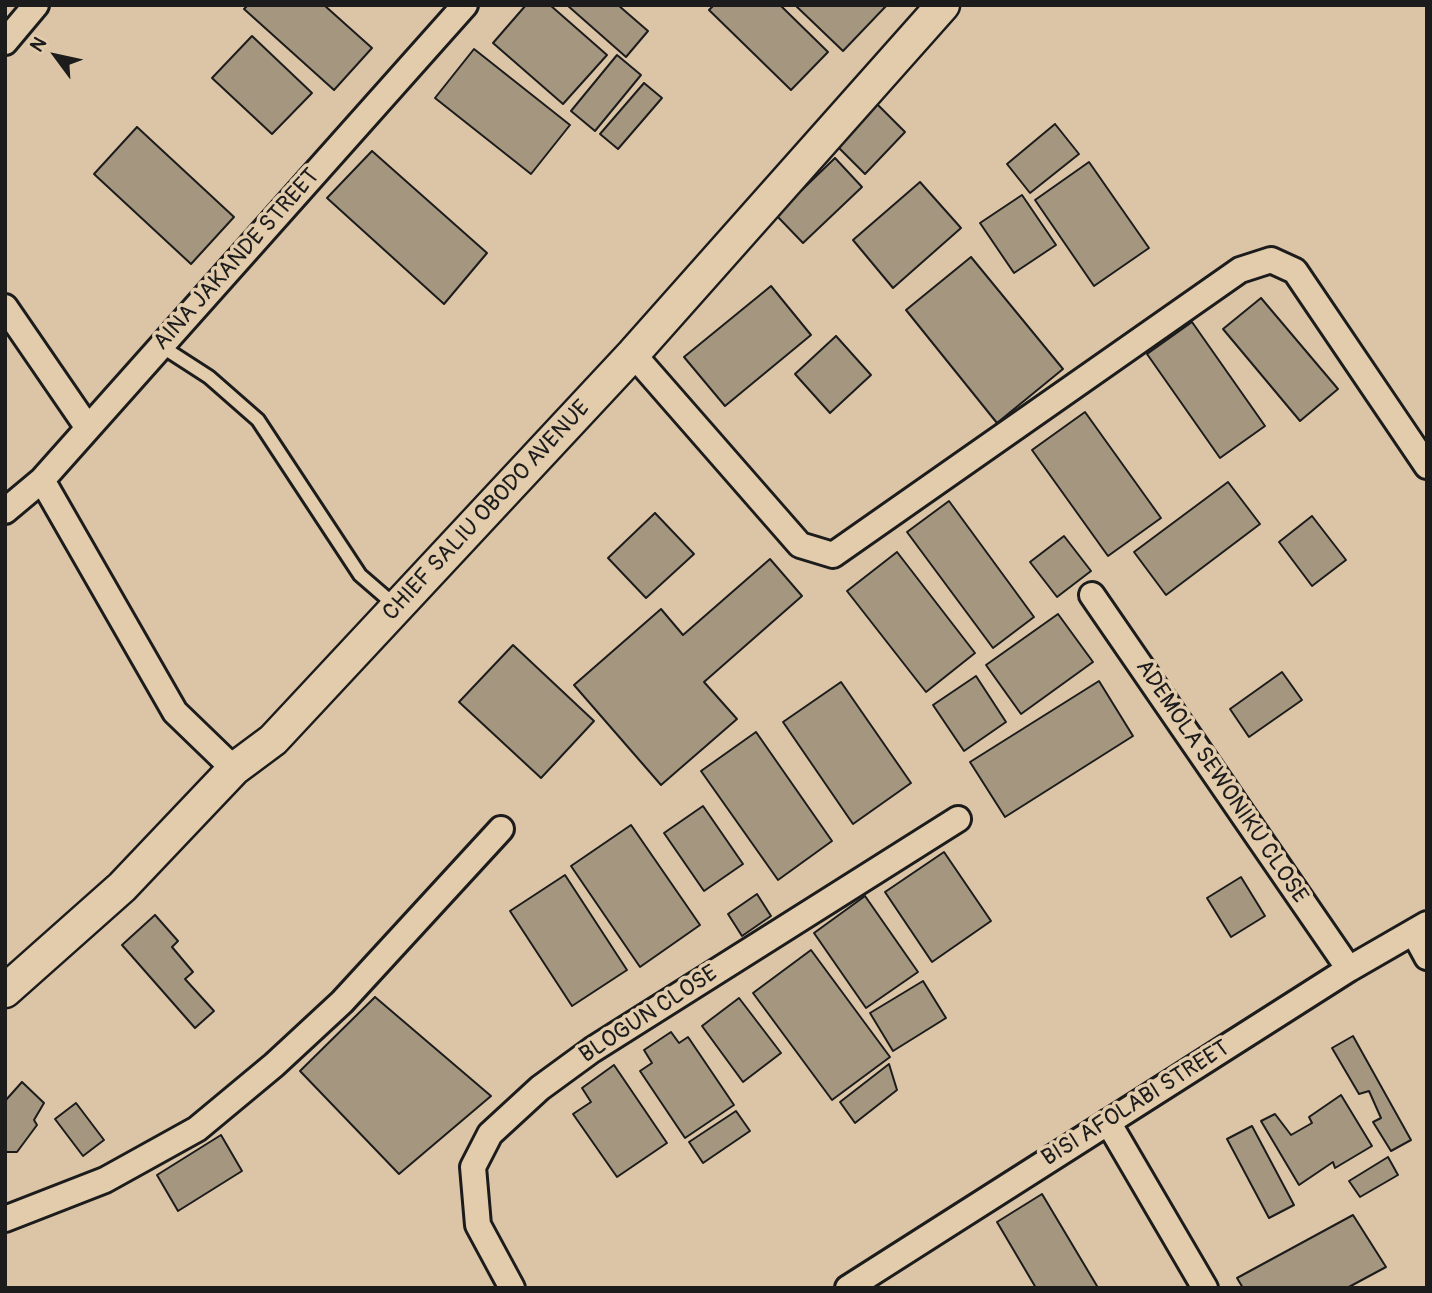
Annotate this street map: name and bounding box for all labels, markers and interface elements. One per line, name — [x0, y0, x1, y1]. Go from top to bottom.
north arrow — [21, 21, 91, 91]
text: N — [25, 33, 52, 56]
street label: AINA JAKANDE STREET — [148, 164, 326, 356]
street label: CHIEF SALIU OBODO AVENUE — [378, 395, 596, 627]
street label: ADEMOLA SEWONIKU CLOSE — [1129, 655, 1313, 909]
street label: BLOGUN CLOSE — [575, 960, 723, 1070]
street label: BISI AFOLABI STREET — [1037, 1035, 1235, 1173]

